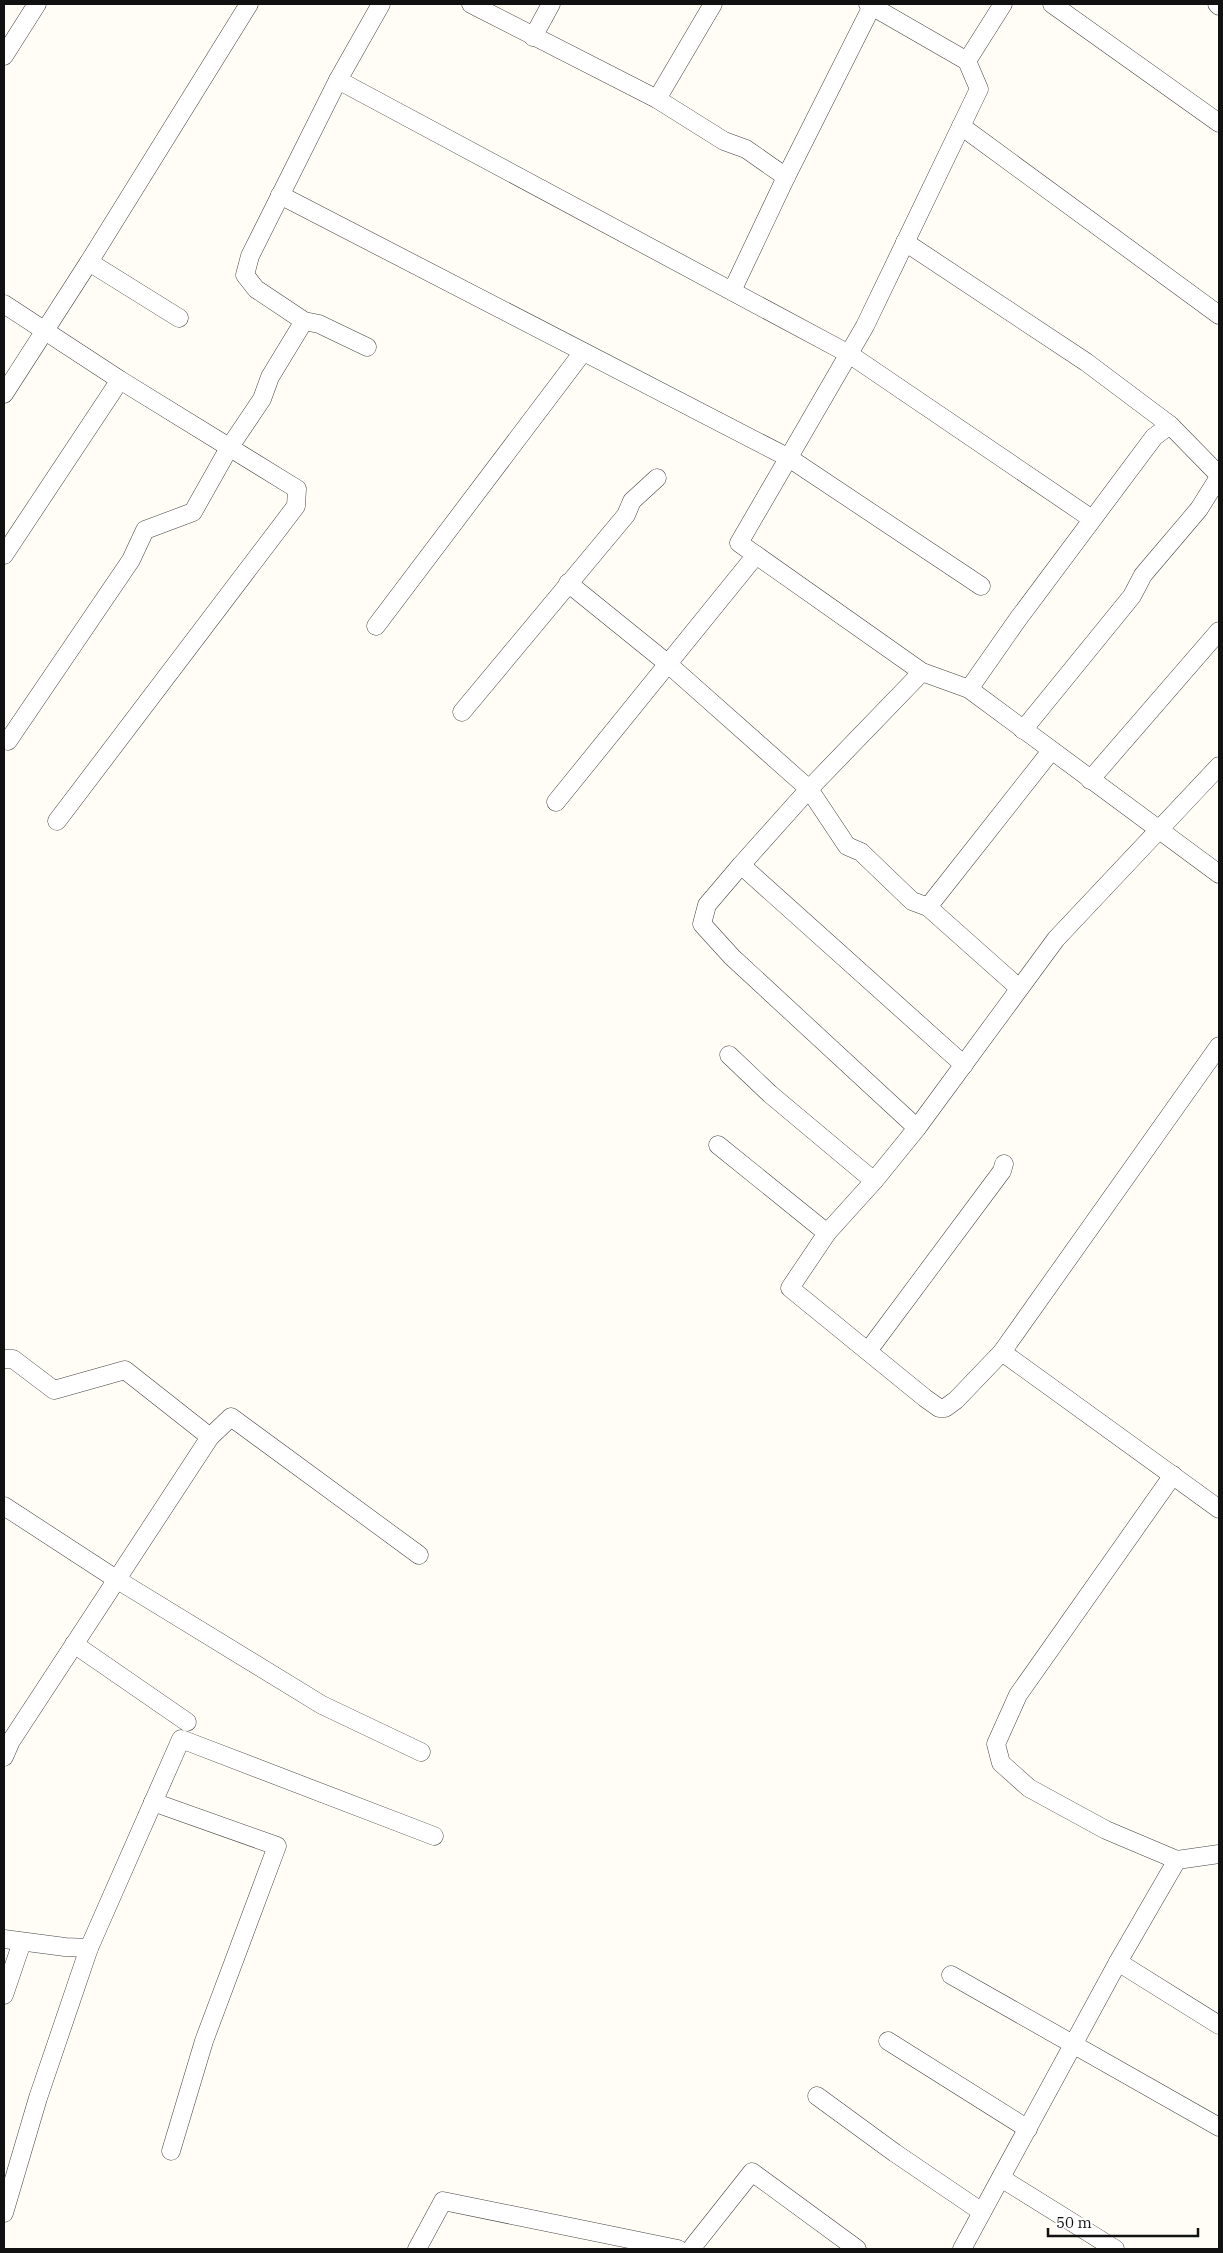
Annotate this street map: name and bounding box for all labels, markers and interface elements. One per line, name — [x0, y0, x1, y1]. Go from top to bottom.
scale bar — [1048, 2206, 1198, 2238]
text: 50 m — [1056, 2213, 1092, 2232]

